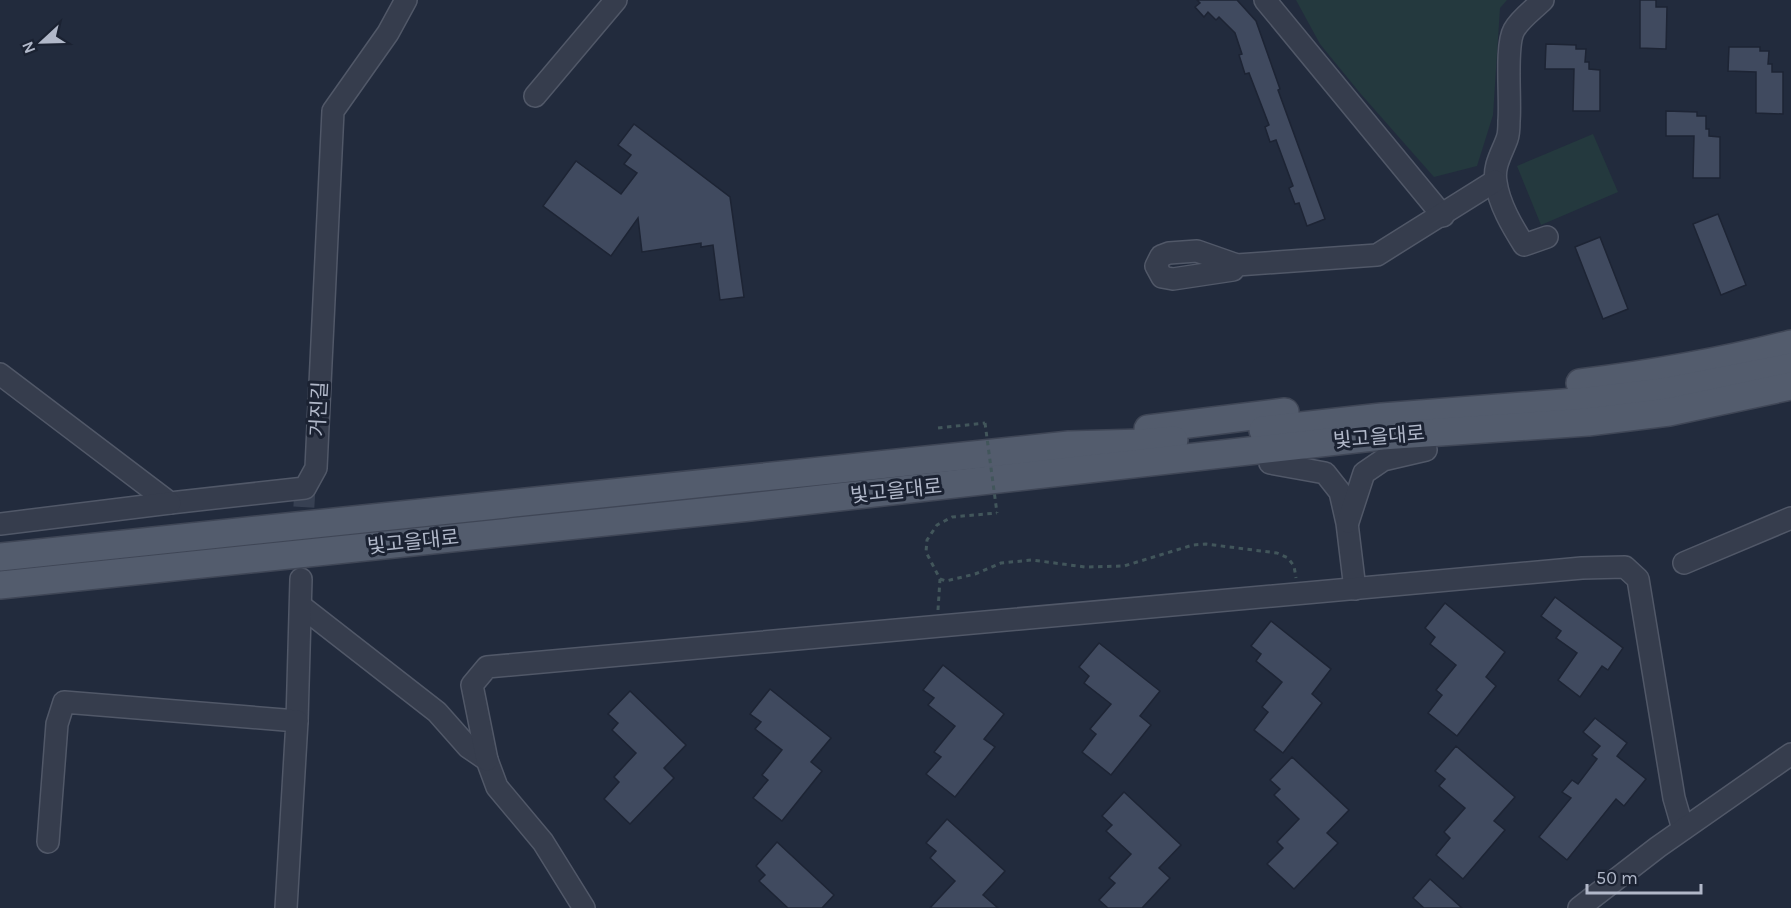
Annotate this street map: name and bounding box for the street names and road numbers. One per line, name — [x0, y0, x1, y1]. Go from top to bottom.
street label: 거진길 — [306, 381, 332, 437]
street label: 빛고을대로 — [1332, 422, 1426, 452]
street label: 빛고을대로 — [849, 475, 943, 507]
street label: 빛고을대로 — [366, 526, 460, 558]

